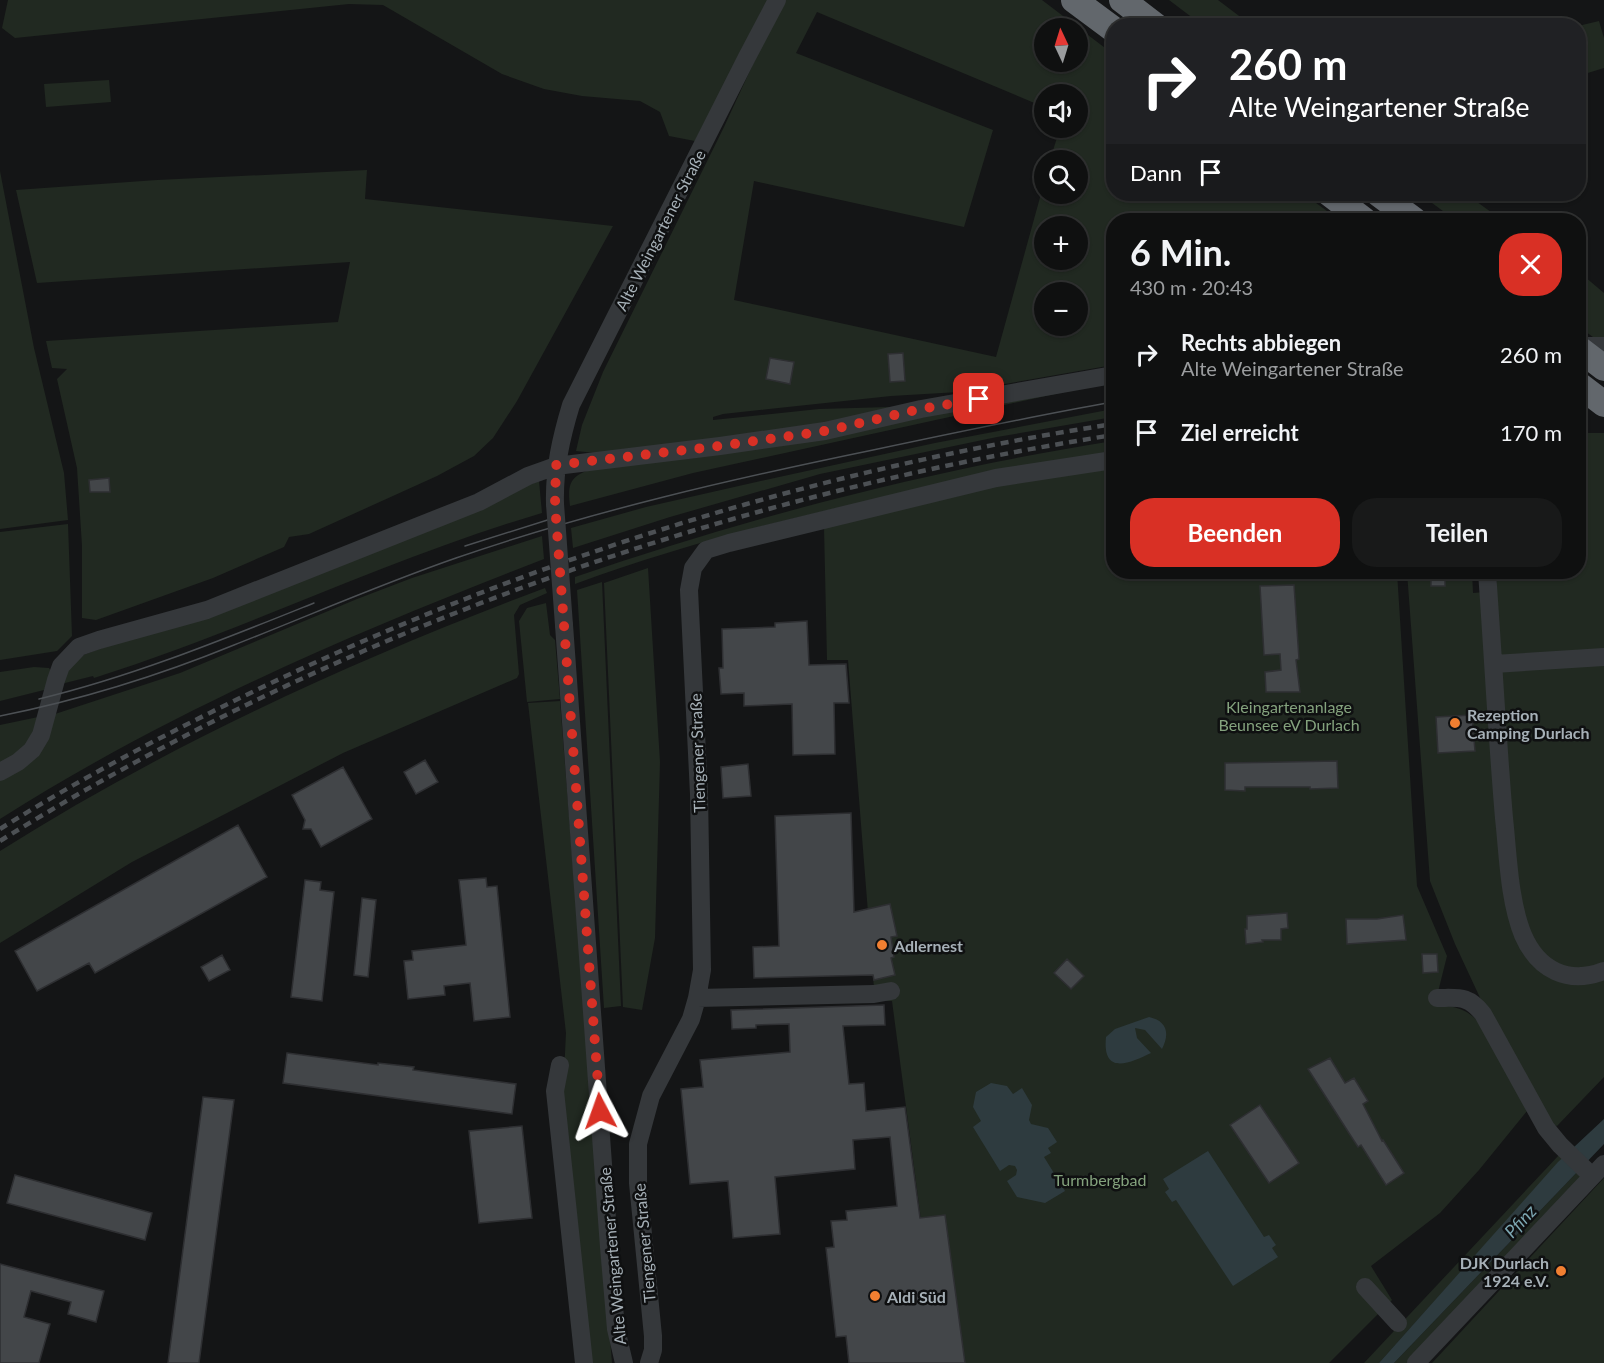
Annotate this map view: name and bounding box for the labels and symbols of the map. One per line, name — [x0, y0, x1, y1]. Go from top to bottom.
north arrow — [1034, 18, 1088, 72]
street label: Alte Weingartener Straße — [611, 146, 709, 314]
pin — [953, 373, 1004, 424]
street label: Tiengener Straße — [685, 693, 709, 813]
park label: Kleingartenanlage Beunsee eV Durlach — [1218, 697, 1360, 734]
place label: Rezeption Camping Durlach — [1467, 705, 1590, 742]
marker: Rezeption Camping Durlach — [1448, 716, 1462, 730]
place label: Adlernest — [893, 936, 963, 955]
marker: Adlernest — [875, 938, 889, 952]
position arrow — [568, 1079, 632, 1143]
street label: Alte Weingartener Straße — [595, 1166, 629, 1346]
park label: Turmbergbad — [1054, 1170, 1146, 1189]
street label: Tiengener Straße — [629, 1183, 659, 1303]
water label: Pfinz — [1499, 1200, 1541, 1242]
place label: DJK Durlach 1924 e.V. — [1460, 1253, 1549, 1290]
marker: DJK Durlach 1924 e.V. — [1554, 1264, 1568, 1278]
place label: Aldi Süd — [886, 1287, 946, 1306]
marker: Aldi Süd — [868, 1289, 882, 1303]

